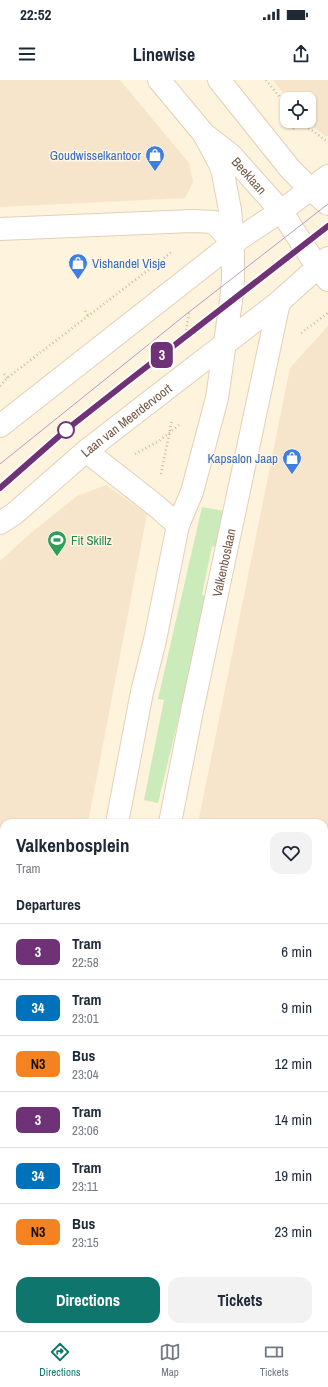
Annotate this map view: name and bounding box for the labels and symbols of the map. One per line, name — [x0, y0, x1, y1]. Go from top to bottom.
shop icon: Goudwisselkantoor — [144, 144, 166, 172]
place label: Goudwisselkantoor — [50, 147, 141, 164]
street label: Beeklaan — [228, 153, 271, 198]
shop icon: Vishandel Visje — [67, 252, 89, 280]
place label: Vishandel Visje — [92, 255, 166, 272]
line badge: 3 — [149, 342, 175, 368]
street label: Laan van Meerdervoort — [77, 380, 175, 460]
unlabelled marker — [57, 421, 75, 439]
shop icon: Kapsalon Jaap — [281, 447, 303, 475]
place label: Kapsalon Jaap — [207, 450, 278, 467]
street label: Valkenboslaan — [208, 527, 239, 598]
sports icon: Fit Skillz — [46, 529, 68, 557]
place label: Fit Skillz — [71, 532, 112, 549]

